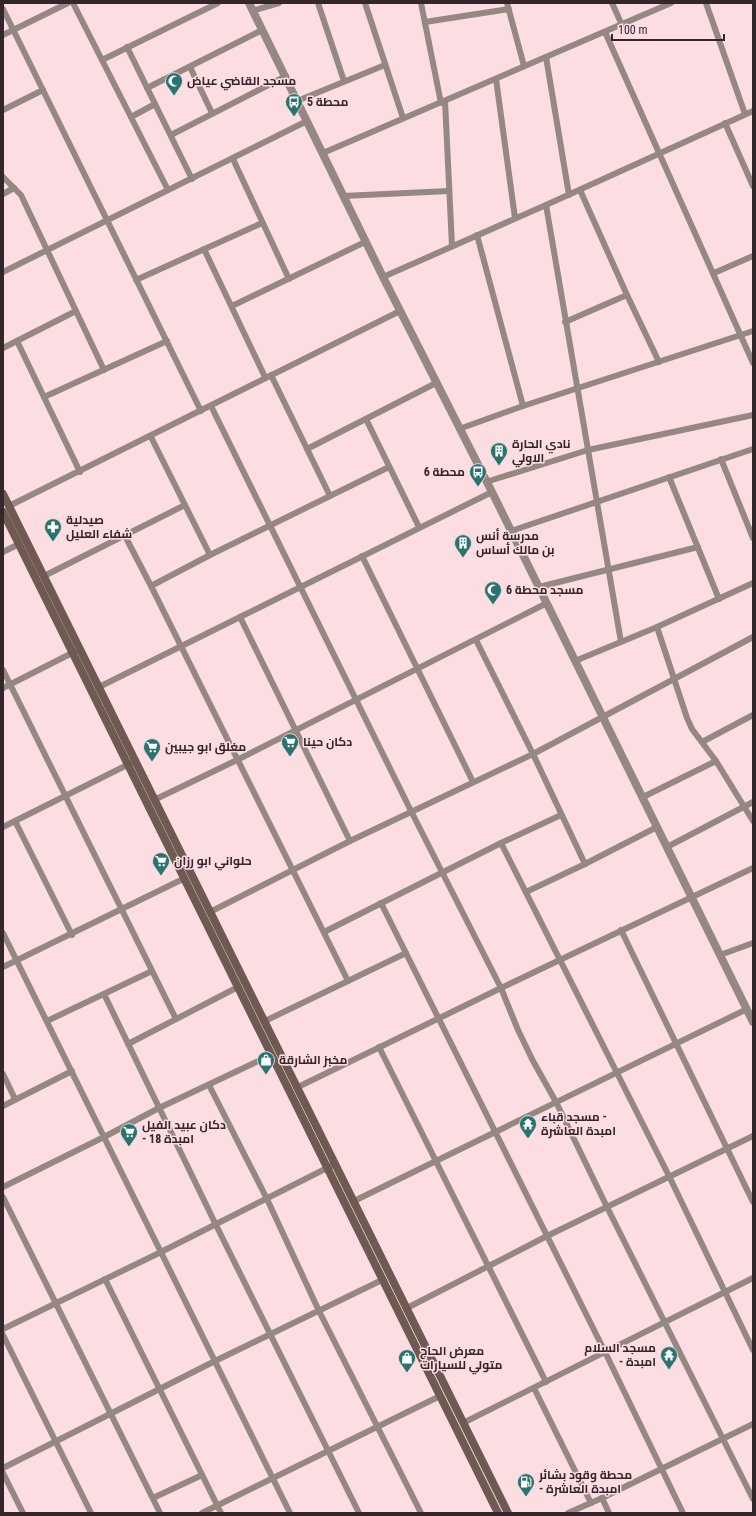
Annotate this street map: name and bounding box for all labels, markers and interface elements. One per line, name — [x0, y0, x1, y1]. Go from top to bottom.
scale bar — [612, 16, 724, 42]
text: 100 m — [618, 23, 648, 37]
mosque icon: مسجد القاضي عياض — [164, 71, 184, 96]
place label: مسجد القاضي عياض — [187, 74, 296, 91]
bus stop icon: محطة 5 — [284, 92, 304, 117]
place label: محطة 5 — [307, 95, 348, 109]
place label: نادي الحارة الاولي — [512, 437, 570, 468]
building icon: نادي الحارة الاولي — [489, 441, 509, 466]
bus stop icon: محطة 6 — [468, 462, 488, 487]
place label: محطة 6 — [424, 465, 465, 479]
place label: صيدلية شفاء العليل — [66, 513, 132, 542]
pharmacy icon: صيدلية شفاء العليل — [43, 517, 63, 542]
place label: مدرسة أنس بن مالك أساس — [476, 528, 555, 558]
building icon: مدرسة أنس بن مالك أساس — [453, 533, 473, 558]
mosque icon: مسجد محطة 6 — [483, 580, 503, 605]
place label: مسجد محطة 6 — [506, 583, 584, 597]
supermarket icon: دكان حينا — [280, 732, 300, 757]
place label: دكان حينا — [303, 735, 352, 750]
supermarket icon: مغلق ابو جيبين — [142, 737, 162, 762]
place label: مغلق ابو جيبين — [165, 740, 246, 755]
supermarket icon: حلواني ابو رزان — [151, 851, 171, 876]
place label: حلواني ابو رزان — [174, 854, 252, 871]
shop icon: مخبز الشارقة — [256, 1050, 276, 1075]
place label: مخبز الشارقة — [279, 1053, 348, 1068]
place label: مسجد قباء - امبدة العاشرة — [541, 1110, 616, 1139]
temple icon: مسجد قباء - امبدة العاشرة — [518, 1114, 538, 1139]
place label: دكان عبيد الفيل - امبدة 18 — [142, 1118, 226, 1146]
supermarket icon: دكان عبيد الفيل - امبدة 18 — [119, 1122, 139, 1147]
place label: مسجد السلام - امبدة — [584, 1341, 656, 1369]
place label: معرض الحاج متولي للسيارات — [420, 1344, 503, 1375]
temple icon: مسجد السلام - امبدة — [659, 1345, 679, 1370]
shop icon: معرض الحاج متولي للسيارات — [397, 1348, 417, 1373]
place label: محطة وقود بشائر - امبدة العاشرة — [538, 1468, 632, 1497]
fuel station icon: محطة وقود بشائر - امبدة العاشرة — [516, 1472, 536, 1497]

